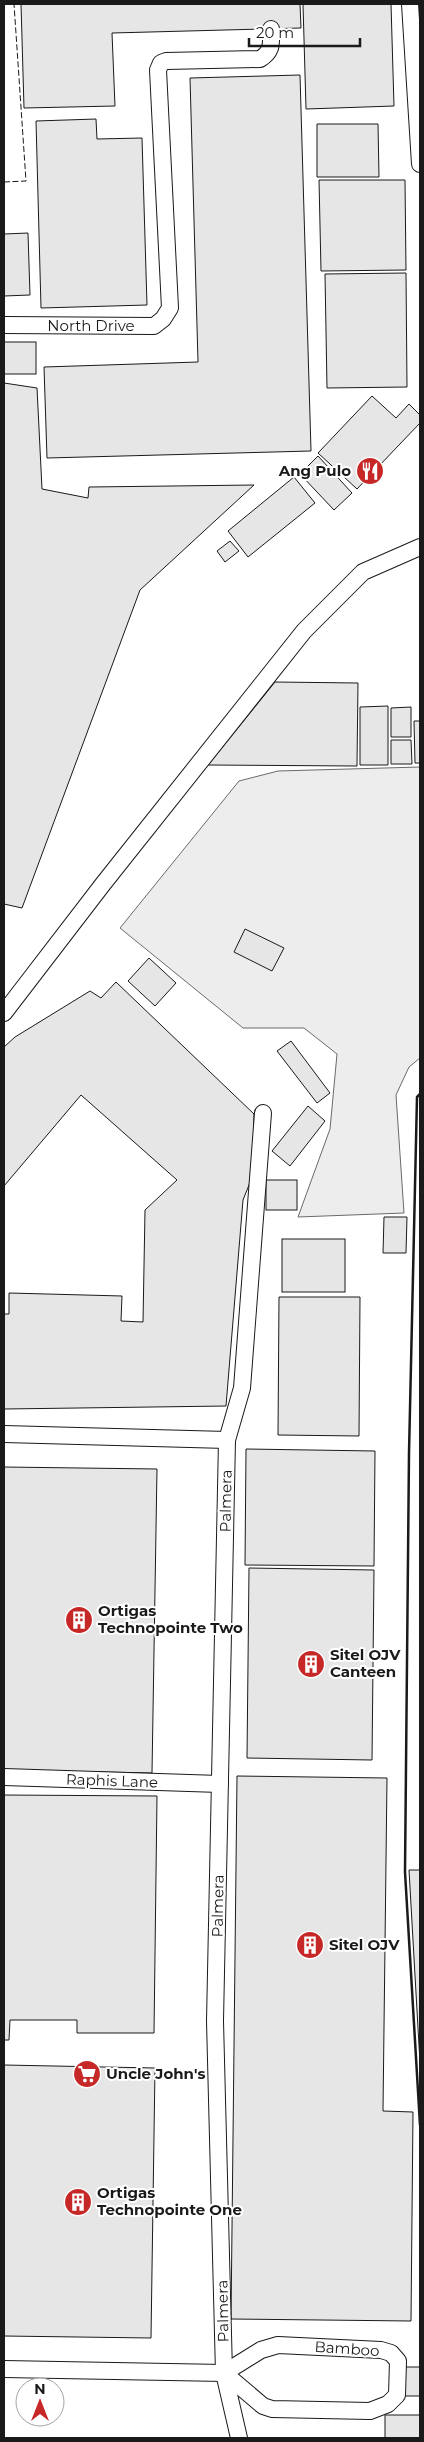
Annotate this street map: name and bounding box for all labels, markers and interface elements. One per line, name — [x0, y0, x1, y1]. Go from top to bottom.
scale bar — [249, 15, 360, 47]
text: 20 m — [256, 23, 294, 42]
street label: North Drive — [47, 316, 135, 335]
restaurant icon: Ang Pulo — [355, 456, 385, 486]
place label: Ang Pulo — [278, 461, 351, 480]
street label: Palmera — [215, 1469, 236, 1532]
place label: Ortigas Technopointe Two — [98, 1601, 243, 1637]
building icon: Ortigas Technopointe Two — [64, 1605, 94, 1635]
place label: Sitel OJV Canteen — [330, 1645, 401, 1681]
building icon: Sitel OJV Canteen — [296, 1649, 326, 1679]
street label: Raphis Lane — [66, 1769, 158, 1792]
street label: Palmera — [207, 1874, 228, 1937]
building icon: Sitel OJV — [295, 1930, 325, 1960]
place label: Sitel OJV — [329, 1935, 400, 1954]
supermarket icon: Uncle John's — [72, 2059, 102, 2089]
place label: Uncle John's — [106, 2064, 205, 2083]
place label: Ortigas Technopointe One — [97, 2183, 242, 2219]
building icon: Ortigas Technopointe One — [63, 2187, 93, 2217]
street label: Palmera — [212, 2280, 233, 2343]
street label: Bamboo — [314, 2337, 380, 2360]
north arrow — [15, 2377, 65, 2427]
text: N — [34, 2380, 46, 2398]

